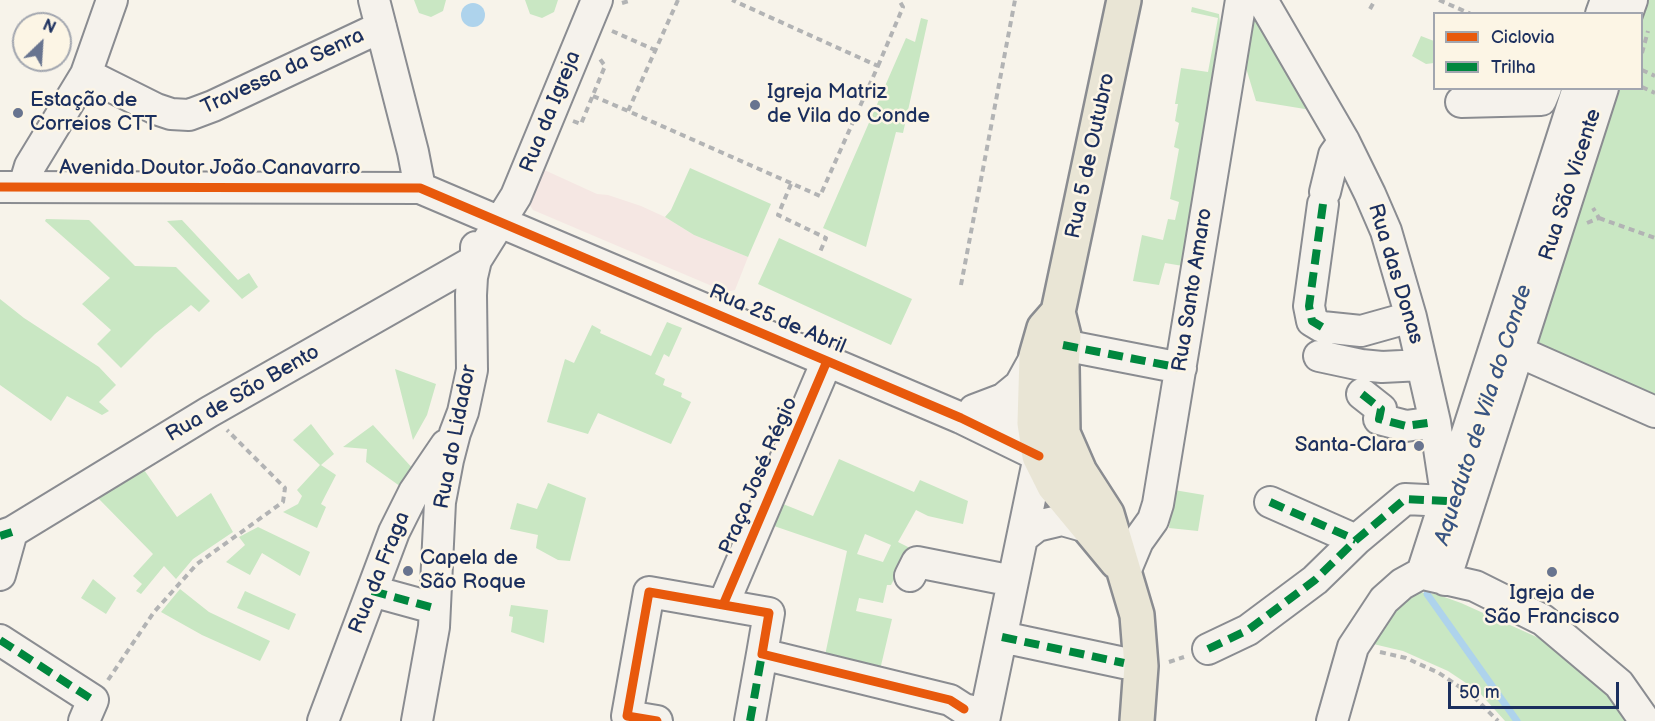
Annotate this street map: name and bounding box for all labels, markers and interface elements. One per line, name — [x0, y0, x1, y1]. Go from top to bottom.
north arrow — [12, 12, 72, 72]
legend — [1433, 12, 1643, 90]
text: N — [40, 16, 58, 38]
street label: Travessa da Senra — [198, 23, 368, 121]
text: Ciclovia — [1491, 27, 1555, 48]
street label: Rua da Igreja — [515, 48, 587, 176]
text: Trilha — [1491, 57, 1536, 78]
street label: Rua 5 de Outubro — [1061, 71, 1121, 241]
place label: Igreja Matriz de Vila do Conde — [767, 80, 930, 130]
place label: Estação de Correios CTT — [30, 88, 157, 138]
marker: Igreja Matriz de Vila do Conde — [748, 98, 762, 112]
marker: Estação de Correios CTT — [11, 106, 25, 120]
street label: Rua São Vicente — [1535, 106, 1607, 264]
street label: Avenida Doutor João Canavarro — [59, 156, 361, 182]
street label: Rua das Donas — [1362, 201, 1428, 347]
street label: Rua Santo Amaro — [1168, 206, 1218, 374]
street label: Rua 25 de Abril — [705, 280, 849, 360]
water label: Aqueduto de Vila do Conde — [1429, 282, 1539, 548]
street label: Rua de São Bento — [162, 340, 324, 448]
street label: Rua do Lidador — [430, 363, 482, 511]
street label: Praça José Régio — [714, 393, 804, 559]
place label: Santa-Clara — [1295, 433, 1407, 459]
marker: Santa-Clara — [1412, 439, 1426, 453]
street label: Rua da Fraga — [344, 508, 416, 638]
place label: Capela de São Roque — [420, 546, 526, 596]
marker: Capela de São Roque — [401, 564, 415, 578]
marker: Igreja de São Francisco — [1545, 565, 1559, 579]
place label: Igreja de São Francisco — [1484, 581, 1620, 631]
scale bar — [1451, 670, 1622, 708]
text: 50 m — [1459, 682, 1500, 703]

